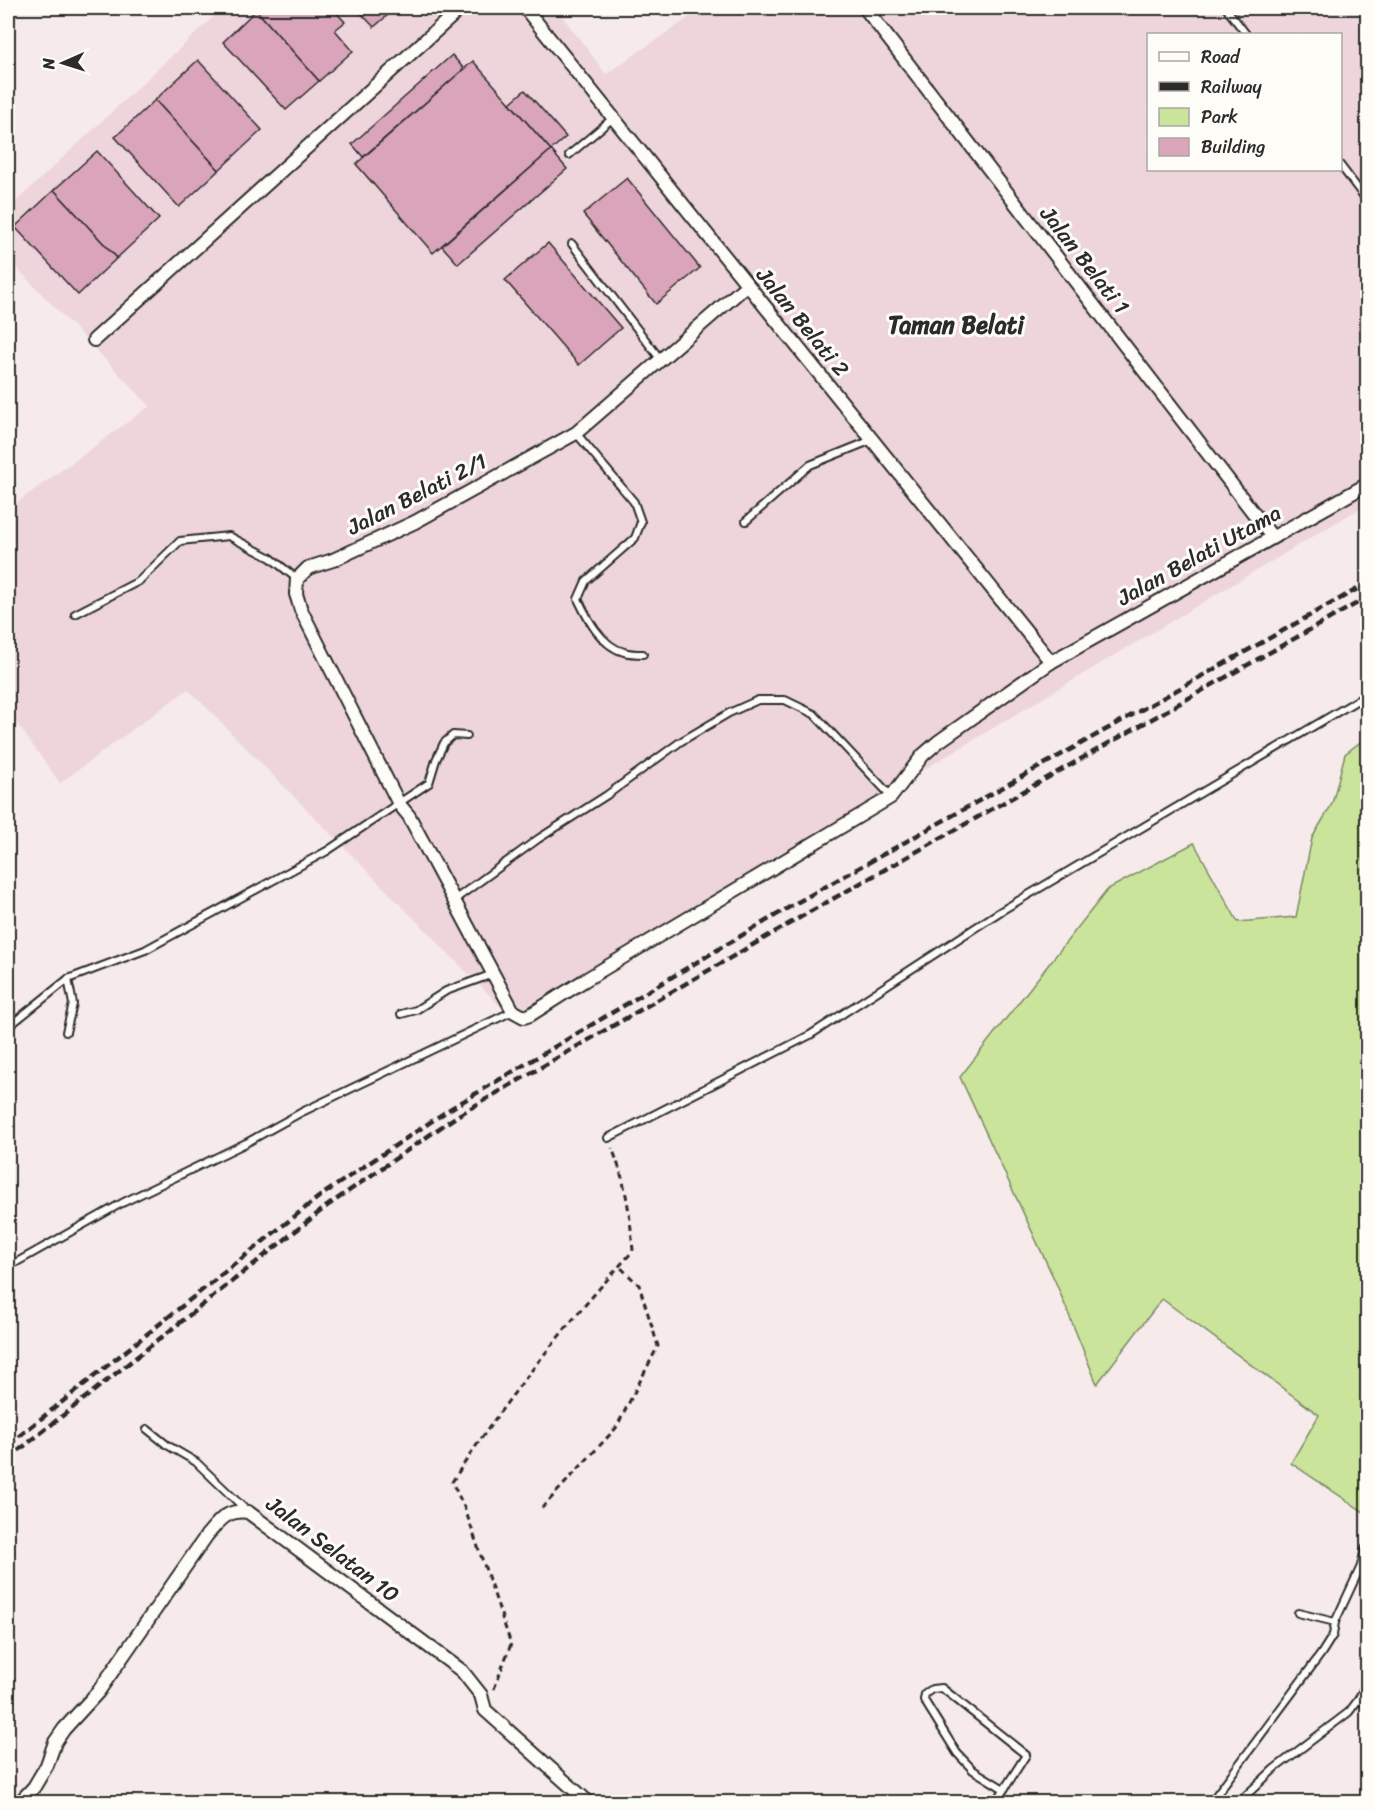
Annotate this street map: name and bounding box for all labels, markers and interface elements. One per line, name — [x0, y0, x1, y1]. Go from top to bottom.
north arrow — [33, 33, 93, 93]
legend — [1147, 33, 1342, 171]
text: Road — [1201, 41, 1241, 73]
text: N — [34, 57, 63, 71]
text: Railway — [1201, 71, 1263, 103]
text: Park — [1201, 101, 1238, 133]
text: Building — [1201, 131, 1265, 163]
street label: Jalan Belati 1 — [1029, 196, 1140, 323]
street label: Jalan Belati 2 — [746, 258, 860, 386]
district label: Taman Belati — [888, 304, 1025, 346]
street label: Jalan Belati 2/1 — [339, 442, 494, 546]
street label: Jalan Belati Utama — [1109, 494, 1288, 617]
street label: Jalan Selatan 10 — [257, 1485, 408, 1613]

